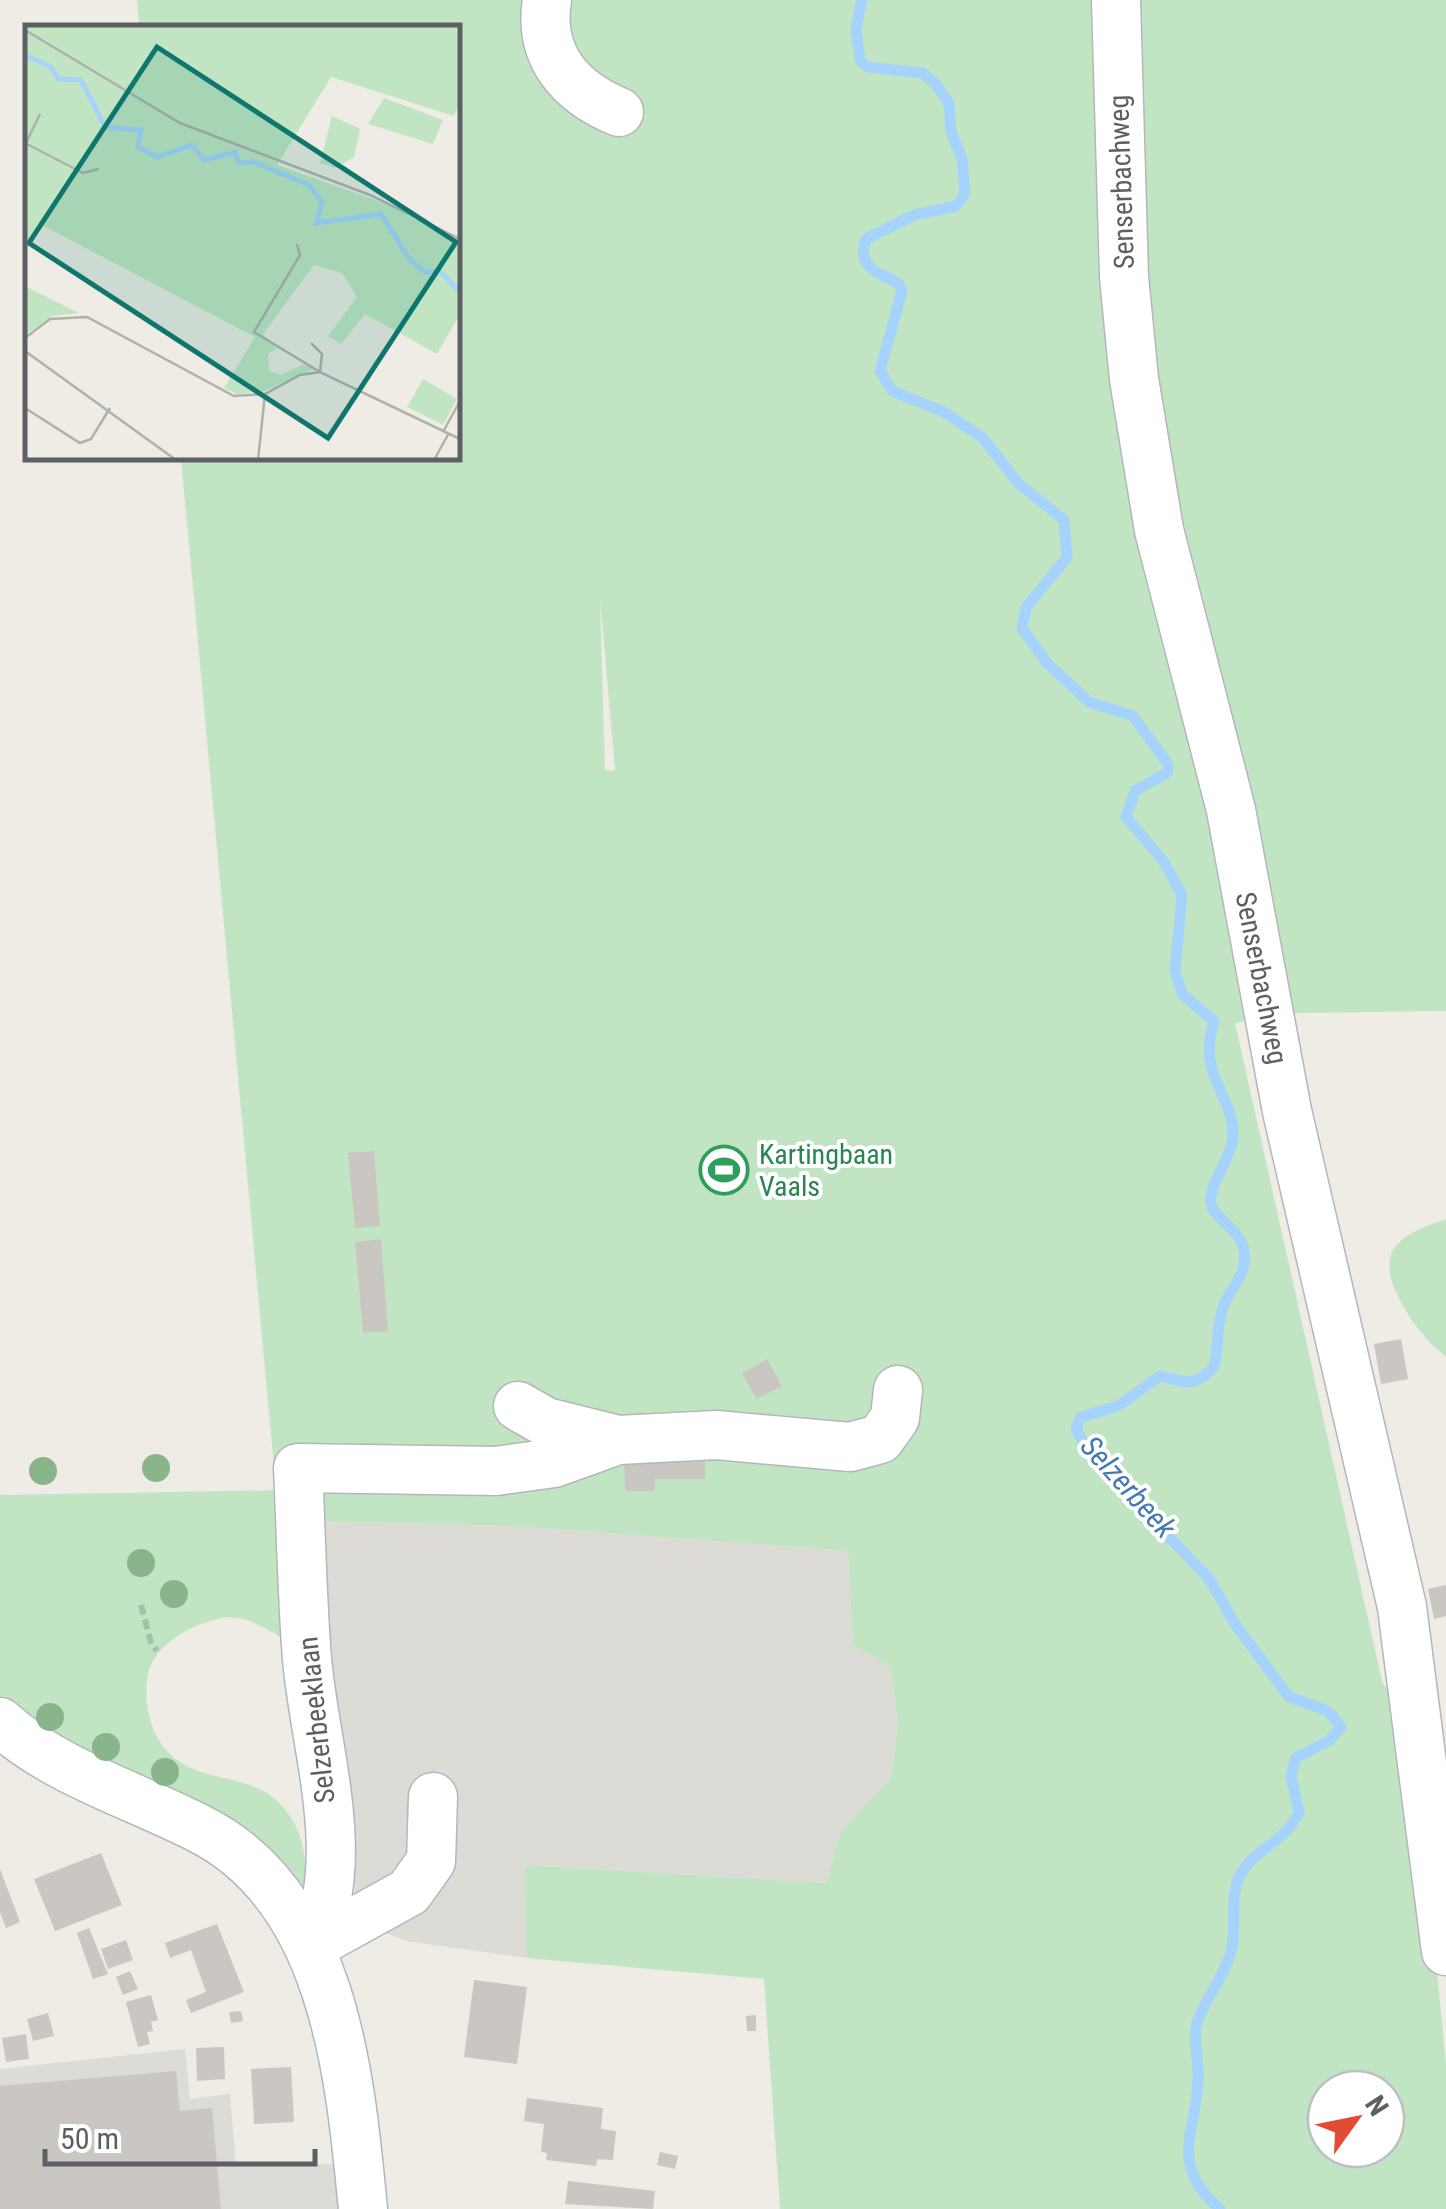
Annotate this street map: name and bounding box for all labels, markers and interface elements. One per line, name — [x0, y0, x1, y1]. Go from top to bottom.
inset map — [25, 25, 460, 460]
street label: Senserbachweg — [1102, 94, 1141, 270]
street label: Senserbachweg — [1229, 889, 1294, 1067]
place label: Kartingbaan Vaals — [759, 1138, 893, 1203]
sports icon: Kartingbaan Vaals — [698, 1144, 750, 1196]
water label: Selzerbeek — [1073, 1428, 1184, 1546]
street label: Selzerbeeklaan — [291, 1635, 342, 1805]
north arrow — [1306, 2069, 1406, 2169]
text: N — [1358, 2089, 1395, 2122]
scale bar — [45, 2104, 315, 2166]
text: 50 m — [60, 2121, 119, 2156]

